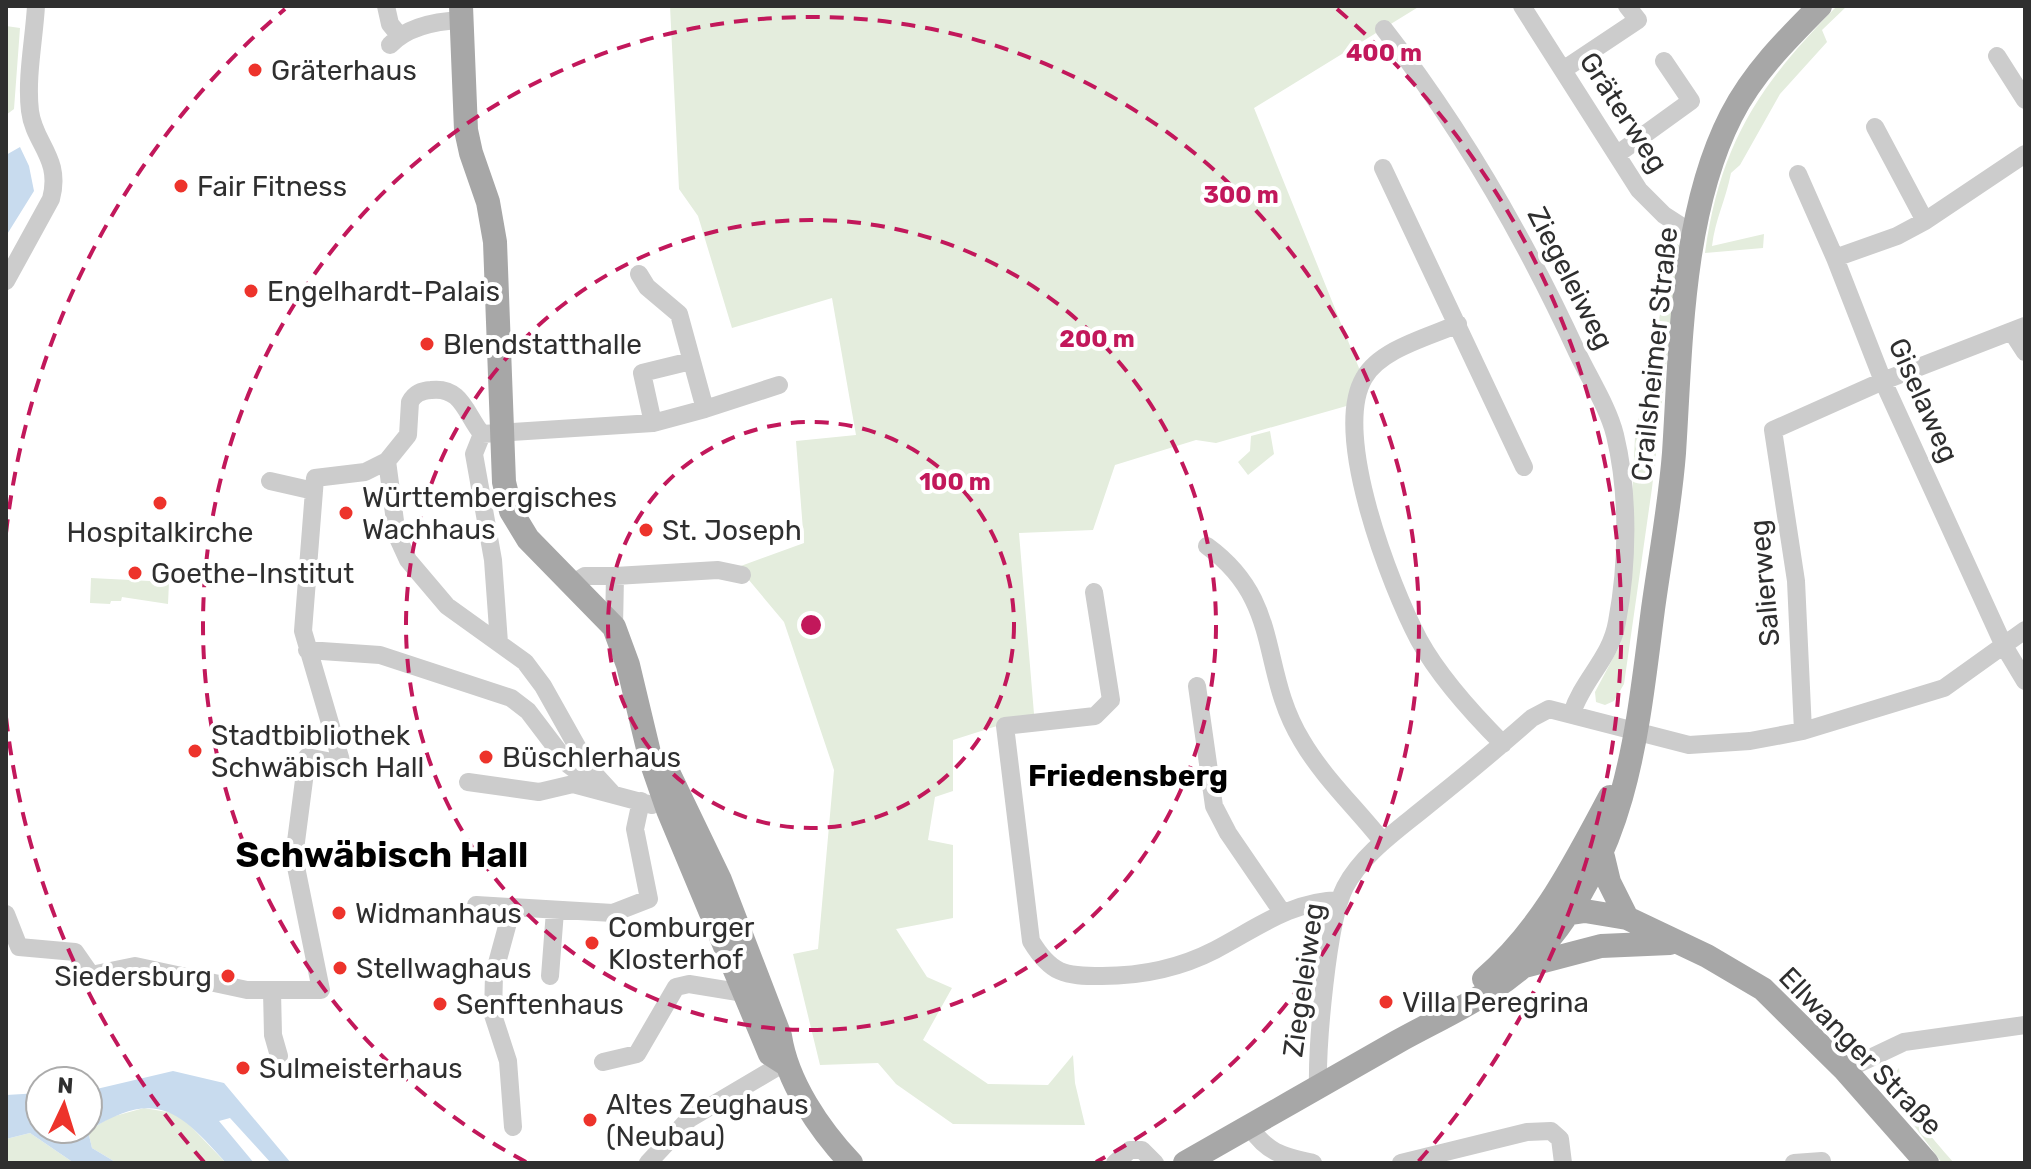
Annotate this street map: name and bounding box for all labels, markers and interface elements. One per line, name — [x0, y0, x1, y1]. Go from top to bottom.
text: 400 m — [1346, 39, 1422, 67]
street label: Gräterweg — [1573, 46, 1675, 179]
place label: Gräterhaus — [271, 54, 417, 87]
marker: Gräterhaus — [246, 61, 264, 79]
place label: Fair Fitness — [197, 170, 347, 203]
marker: Fair Fitness — [172, 177, 190, 195]
text: 300 m — [1203, 181, 1279, 209]
street label: Ziegeleiweg — [1521, 202, 1621, 355]
street label: Crailsheimer Straße — [1625, 225, 1684, 483]
place label: Engelhardt-Palais — [267, 275, 500, 308]
marker: Engelhardt-Palais — [242, 282, 260, 300]
text: 200 m — [1059, 325, 1135, 353]
place label: Blendstatthalle — [443, 328, 642, 361]
street label: Giselaweg — [1882, 333, 1966, 467]
marker: Blendstatthalle — [418, 335, 436, 353]
text: 100 m — [919, 468, 991, 496]
place label: Württembergisches Wachhaus — [362, 481, 617, 546]
marker: Hospitalkirche — [151, 494, 169, 512]
marker: Württembergisches Wachhaus — [337, 504, 355, 522]
place label: St. Joseph — [662, 514, 802, 547]
place label: Hospitalkirche — [67, 516, 253, 549]
street label: Salierweg — [1743, 518, 1786, 648]
marker: St. Joseph — [637, 521, 655, 539]
place label: Goethe-Institut — [151, 557, 354, 590]
marker: Goethe-Institut — [126, 564, 144, 582]
centre of rings — [797, 611, 825, 639]
place label: Stadtbibliothek Schwäbisch Hall — [211, 719, 424, 784]
place label: Büschlerhaus — [502, 741, 681, 774]
marker: Stadtbibliothek Schwäbisch Hall — [186, 742, 204, 760]
marker: Büschlerhaus — [477, 748, 495, 766]
district label: Friedensberg — [1028, 758, 1228, 794]
district label: Schwäbisch Hall — [236, 833, 528, 876]
place label: Widmanhaus — [355, 897, 522, 930]
street label: Ziegeleiweg — [1276, 901, 1331, 1059]
marker: Widmanhaus — [330, 904, 348, 922]
place label: Comburger Klosterhof — [608, 911, 755, 976]
marker: Comburger Klosterhof — [583, 934, 601, 952]
place label: Stellwaghaus — [356, 952, 532, 985]
marker: Stellwaghaus — [331, 959, 349, 977]
place label: Siedersburg — [54, 960, 212, 993]
street label: Ellwanger Straße — [1772, 961, 1949, 1142]
marker: Siedersburg — [219, 967, 237, 985]
place label: Villa Peregrina — [1402, 986, 1589, 1019]
place label: Senftenhaus — [456, 988, 624, 1021]
marker: Villa Peregrina — [1377, 993, 1395, 1011]
marker: Senftenhaus — [431, 995, 449, 1013]
place label: Sulmeisterhaus — [259, 1052, 463, 1085]
marker: Sulmeisterhaus — [234, 1059, 252, 1077]
north arrow — [24, 1065, 104, 1145]
text: N — [57, 1072, 74, 1100]
place label: Altes Zeughaus (Neubau) — [606, 1088, 809, 1153]
marker: Altes Zeughaus (Neubau) — [581, 1111, 599, 1129]

